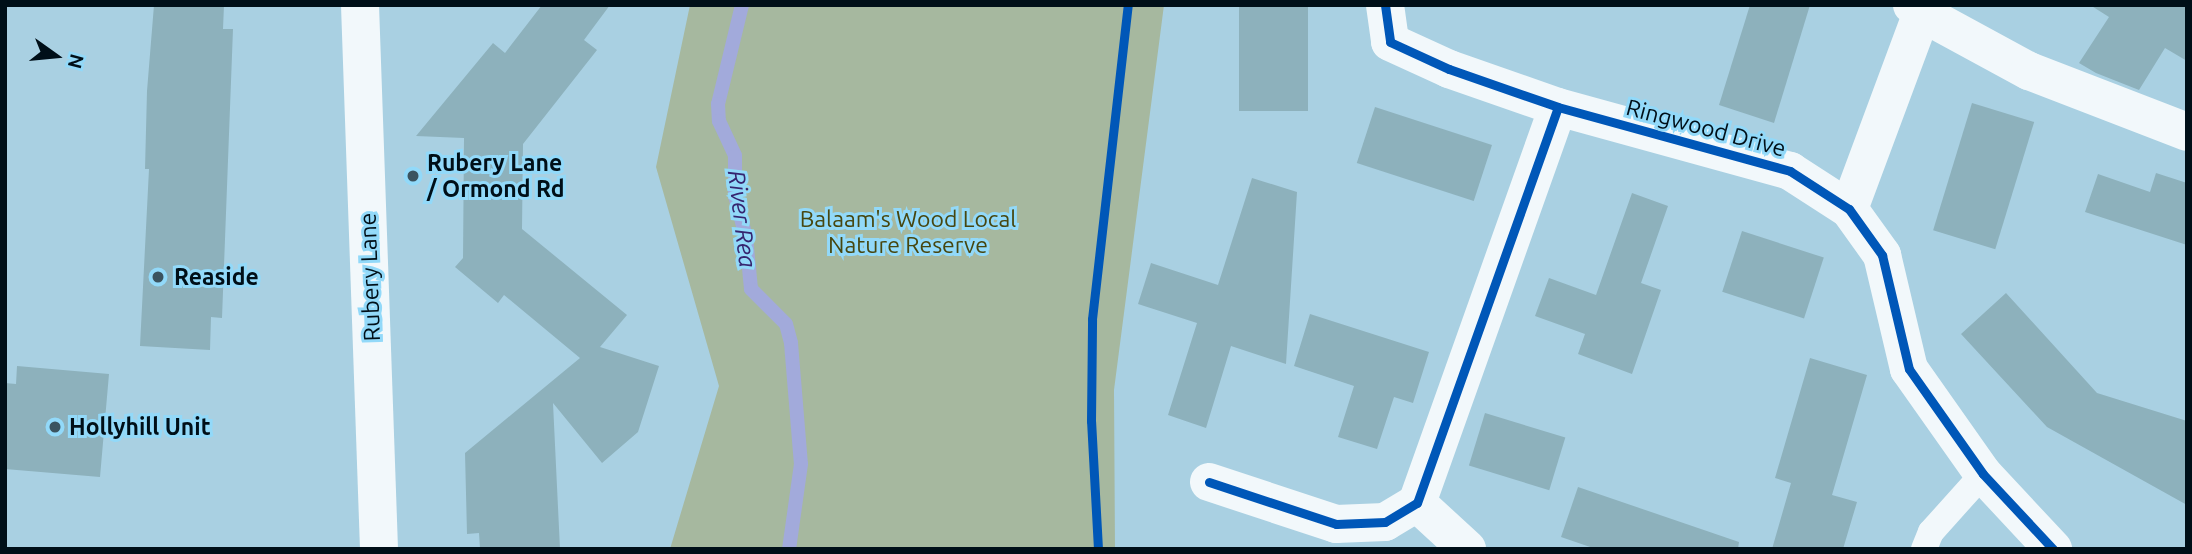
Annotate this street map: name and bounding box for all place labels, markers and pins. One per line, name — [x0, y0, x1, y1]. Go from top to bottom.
place label: Rubery Lane / Ormond Rd — [427, 149, 564, 203]
marker: Rubery Lane / Ormond Rd — [405, 168, 421, 184]
place label: Reaside — [174, 263, 259, 291]
marker: Reaside — [148, 267, 168, 287]
place label: Hollyhill Unit — [69, 413, 211, 441]
marker: Hollyhill Unit — [47, 419, 63, 435]

